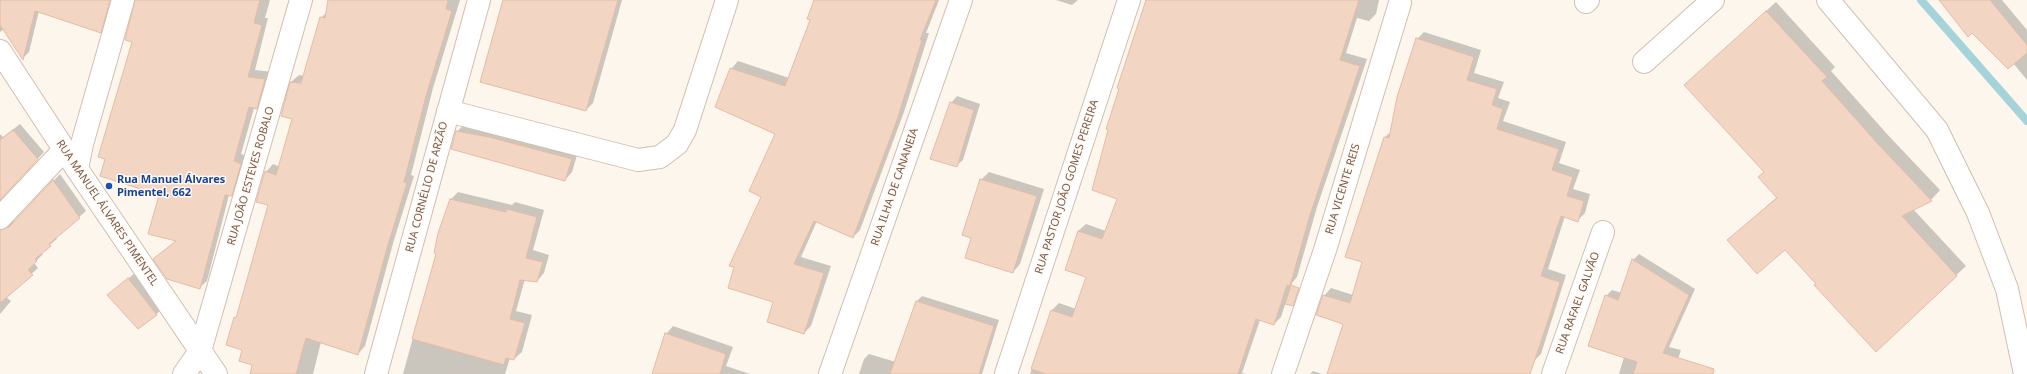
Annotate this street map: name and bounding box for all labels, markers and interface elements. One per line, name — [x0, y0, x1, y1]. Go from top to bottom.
street label: RUA PASTOR JOÃO GOMES PEREIRA — [1033, 98, 1101, 276]
street label: RUA JOÃO ESTEVES ROBALO — [225, 105, 277, 247]
street label: RUA CORNÉLIO DE ARZÃO — [403, 120, 451, 254]
street label: RUA ILHA DE CANANEIA — [869, 126, 921, 248]
street label: RUA MANUEL ÁLVARES PIMENTEL — [53, 137, 161, 289]
street label: RUA VICENTE REIS — [1323, 142, 1363, 236]
place label: Rua Manuel Álvares Pimentel, 662 — [117, 173, 225, 199]
marker: Rua Manuel Álvares Pimentel, 662 — [104, 181, 114, 191]
street label: RUA RAFAEL GALVÃO — [1553, 250, 1603, 356]

